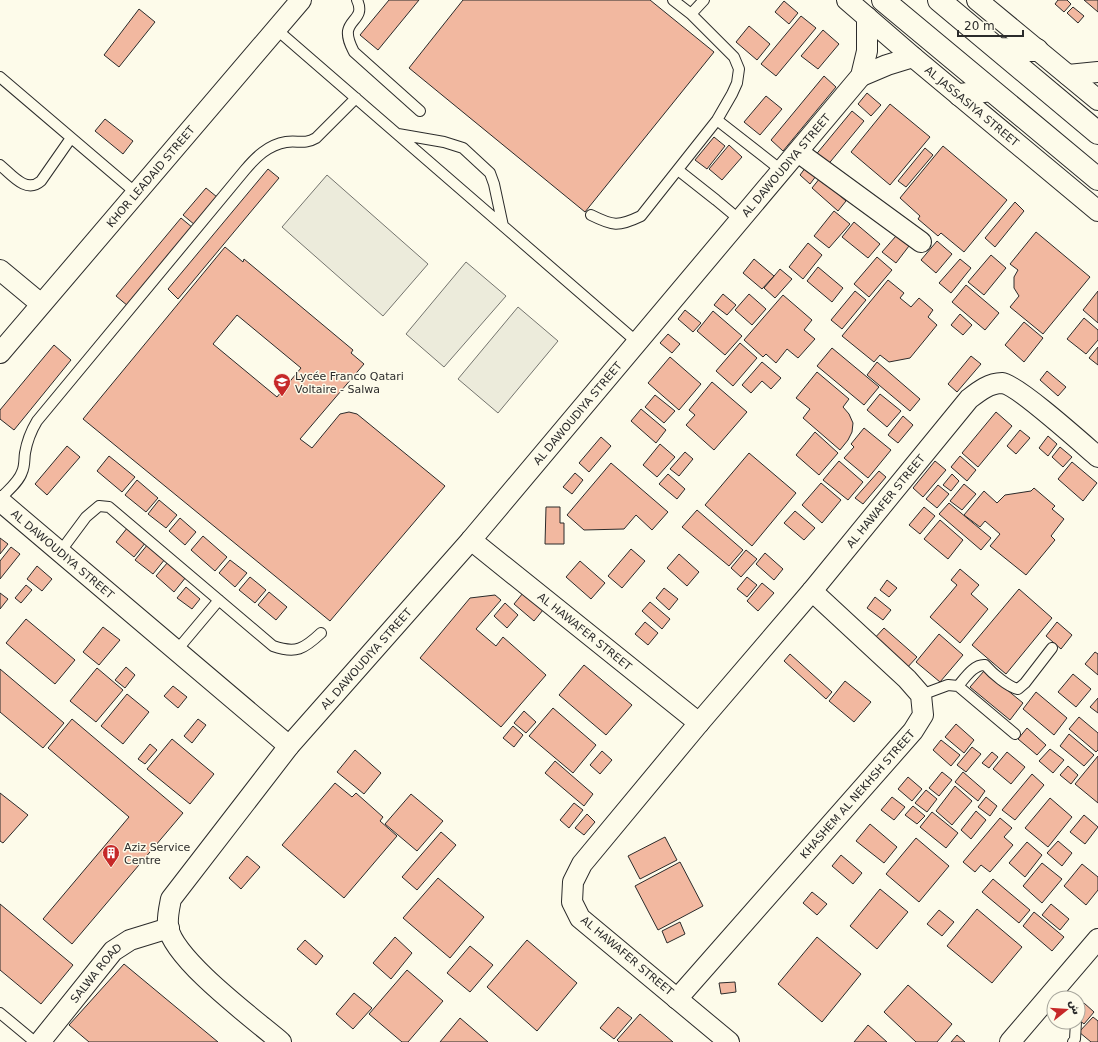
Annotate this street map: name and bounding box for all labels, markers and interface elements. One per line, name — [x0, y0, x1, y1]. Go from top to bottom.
scale bar — [958, 12, 1023, 38]
text: 20 m — [964, 19, 995, 33]
street label: AL JASSASIYA STREET — [922, 63, 1022, 149]
street label: AL DAWOUDIYA STREET — [739, 111, 833, 219]
street label: KHOR LEADAID STREET — [104, 123, 198, 230]
street label: AL DAWOUDIYA STREET — [531, 359, 625, 467]
place label: Lycée Franco Qatari Voltaire - Salwa — [295, 370, 404, 396]
school or university icon: Lycée Franco Qatari Voltaire - Salwa — [272, 372, 292, 397]
street label: AL HAWAFER STREET — [844, 452, 928, 550]
street label: AL DAWOUDIYA STREET — [9, 507, 117, 601]
street label: AL HAWAFER STREET — [535, 590, 635, 673]
street label: AL DAWOUDIYA STREET — [318, 605, 414, 712]
street label: KHASHEM AL NEKHSH STREET — [797, 727, 918, 861]
place label: Aziz Service Centre — [124, 841, 191, 867]
building icon: Aziz Service Centre — [101, 843, 121, 868]
street label: AL HAWAFER STREET — [578, 914, 676, 999]
street label: SALWA ROAD — [68, 941, 124, 1005]
north arrow — [1046, 990, 1086, 1030]
text: ش — [1067, 998, 1084, 1016]

